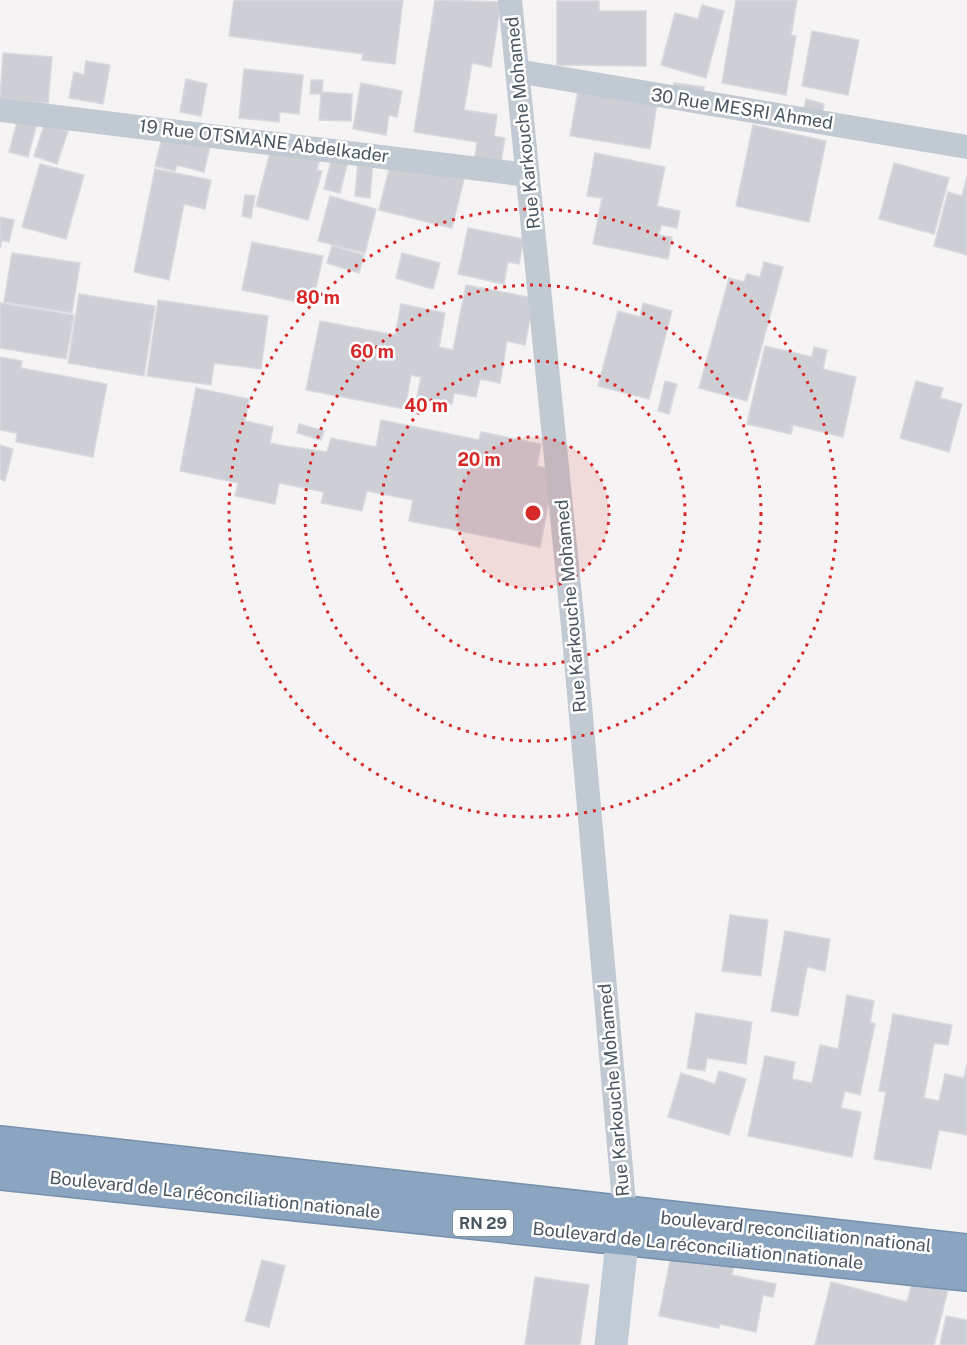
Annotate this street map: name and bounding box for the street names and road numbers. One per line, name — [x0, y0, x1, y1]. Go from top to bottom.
street label: Rue Karkouche Mohamed — [501, 16, 544, 230]
street label: 30 Rue MESRI Ahmed — [650, 84, 835, 133]
street label: 19 Rue OTSMANE Abdelkader — [138, 115, 390, 166]
street label: Rue Karkouche Mohamed — [551, 499, 590, 713]
street label: Rue Karkouche Mohamed — [594, 983, 633, 1197]
street label: Boulevard de La réconciliation nationale — [49, 1167, 382, 1222]
street label: boulevard reconciliation national — [660, 1207, 932, 1256]
road number: RN 29 — [453, 1210, 513, 1236]
street label: Boulevard de La réconciliation nationale — [532, 1218, 865, 1273]

